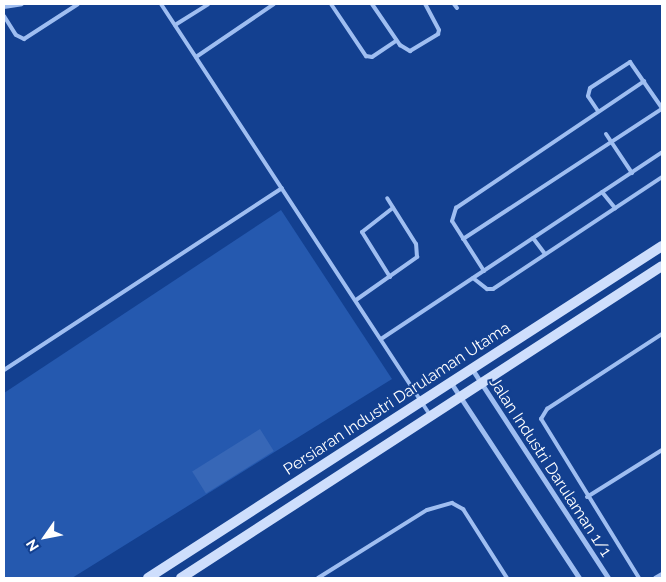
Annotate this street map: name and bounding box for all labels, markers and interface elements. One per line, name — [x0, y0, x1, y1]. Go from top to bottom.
street label: Persiaran Industri Darulaman Utama — [280, 318, 514, 480]
street label: Jalan Industri Darulaman 1/1 — [485, 374, 615, 560]
north arrow — [20, 512, 70, 562]
text: N — [23, 536, 42, 554]

